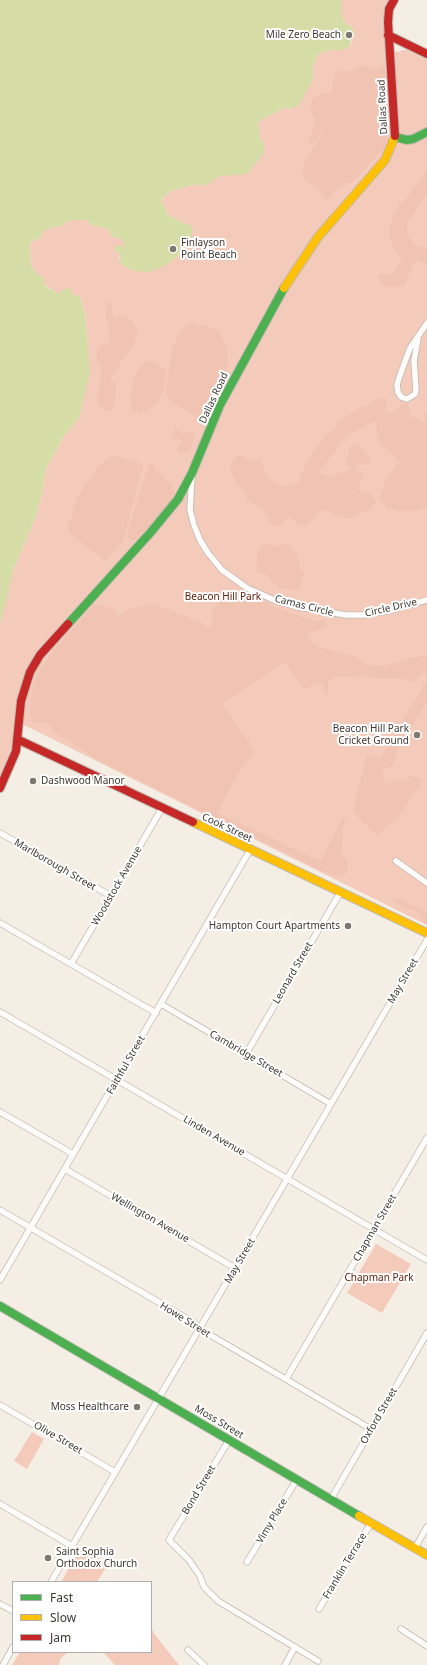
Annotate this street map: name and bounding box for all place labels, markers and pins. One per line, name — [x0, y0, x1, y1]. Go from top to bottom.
place label: Mile Zero Beach — [266, 29, 341, 41]
marker: Mile Zero Beach — [344, 30, 354, 40]
place label: Finlayson Point Beach — [181, 237, 237, 260]
marker: Finlayson Point Beach — [168, 244, 178, 254]
place label: Beacon Hill Park Cricket Ground — [333, 723, 409, 746]
marker: Beacon Hill Park Cricket Ground — [412, 730, 422, 740]
place label: Dashwood Manor — [41, 775, 125, 787]
marker: Dashwood Manor — [28, 776, 38, 786]
place label: Hampton Court Apartments — [209, 920, 340, 932]
marker: Hampton Court Apartments — [343, 921, 353, 931]
place label: Moss Healthcare — [51, 1401, 129, 1413]
marker: Moss Healthcare — [132, 1402, 142, 1412]
place label: Saint Sophia Orthodox Church — [56, 1546, 137, 1570]
marker: Saint Sophia Orthodox Church — [43, 1553, 53, 1563]

